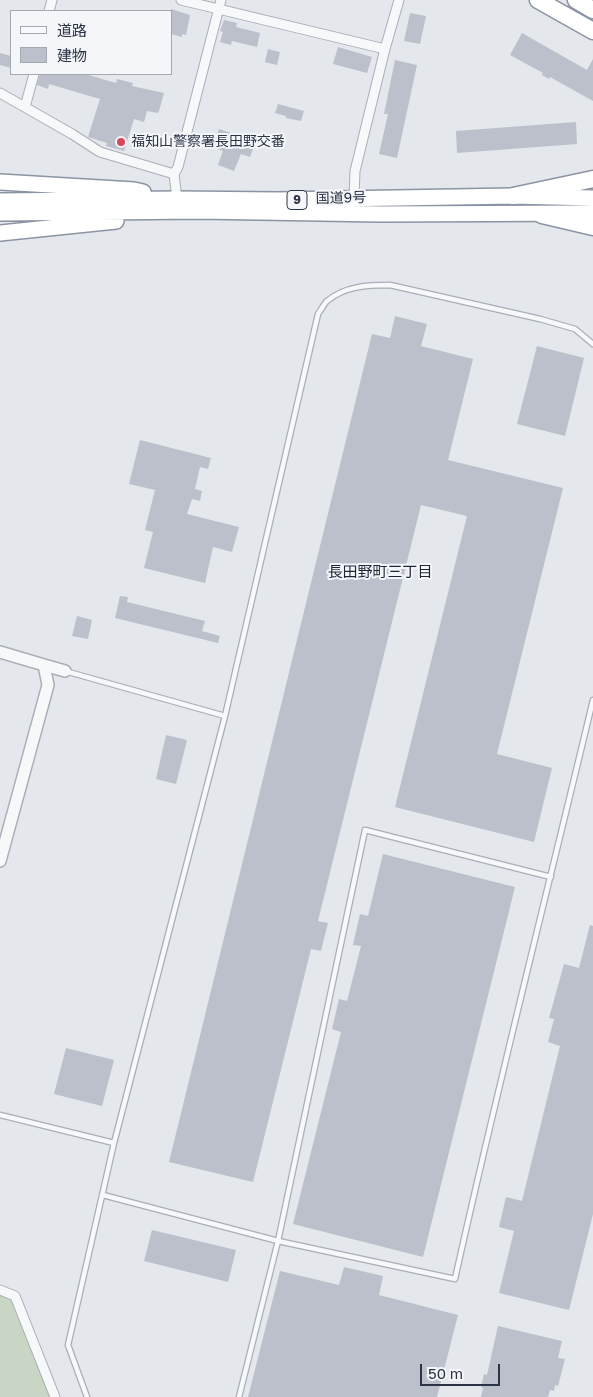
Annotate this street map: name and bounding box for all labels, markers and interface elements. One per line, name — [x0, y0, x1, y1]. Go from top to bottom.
legend — [10, 10, 172, 75]
text: 道路 — [57, 21, 87, 39]
text: 建物 — [57, 46, 87, 64]
place label: 福知山警察署長田野交番 — [131, 134, 285, 150]
marker: 福知山警察署長田野交番 — [115, 136, 127, 148]
street label: 国道9号 — [316, 189, 366, 207]
road number: 9 — [287, 190, 307, 210]
district label: 長田野町三丁目 — [328, 563, 432, 581]
scale bar — [423, 1354, 503, 1386]
text: 50 m — [428, 1364, 463, 1382]

